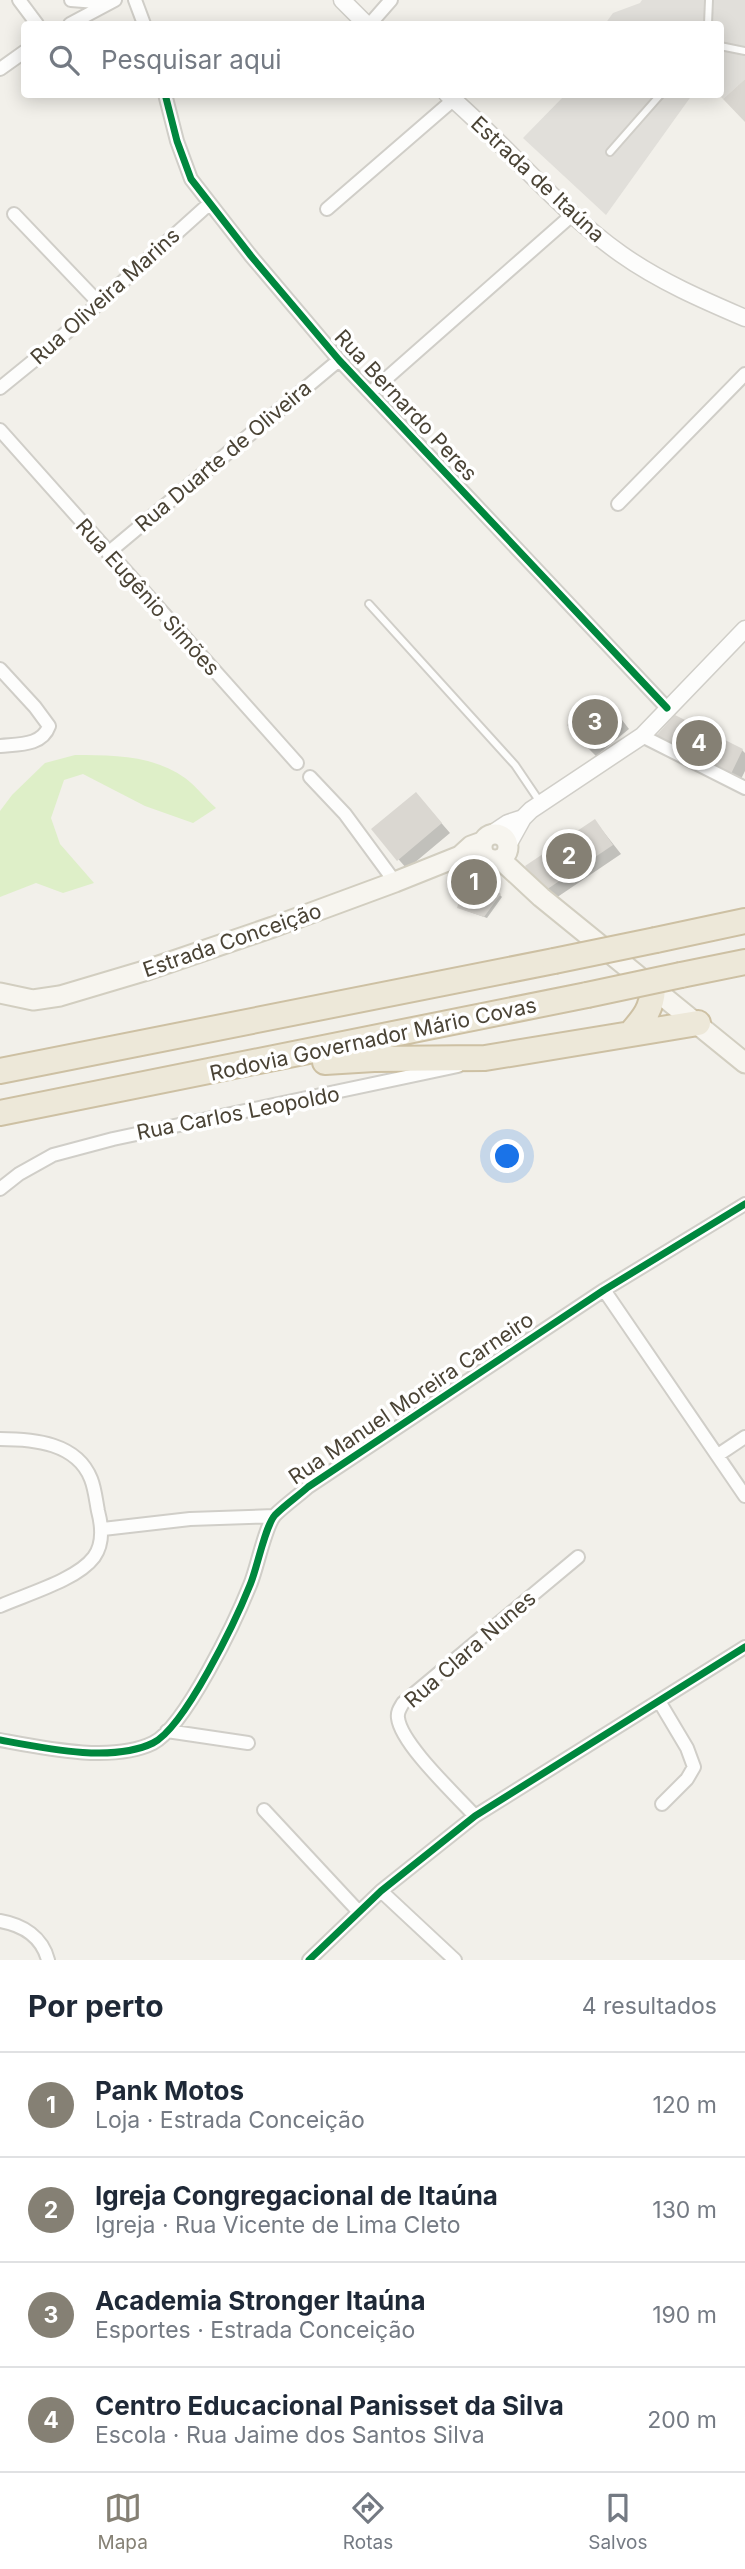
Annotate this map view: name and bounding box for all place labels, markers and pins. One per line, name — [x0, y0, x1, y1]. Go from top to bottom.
pin: 3 — [572, 696, 618, 748]
pin: 4 — [676, 717, 722, 769]
pin: 2 — [546, 830, 592, 882]
pin: 1 — [451, 856, 497, 908]

